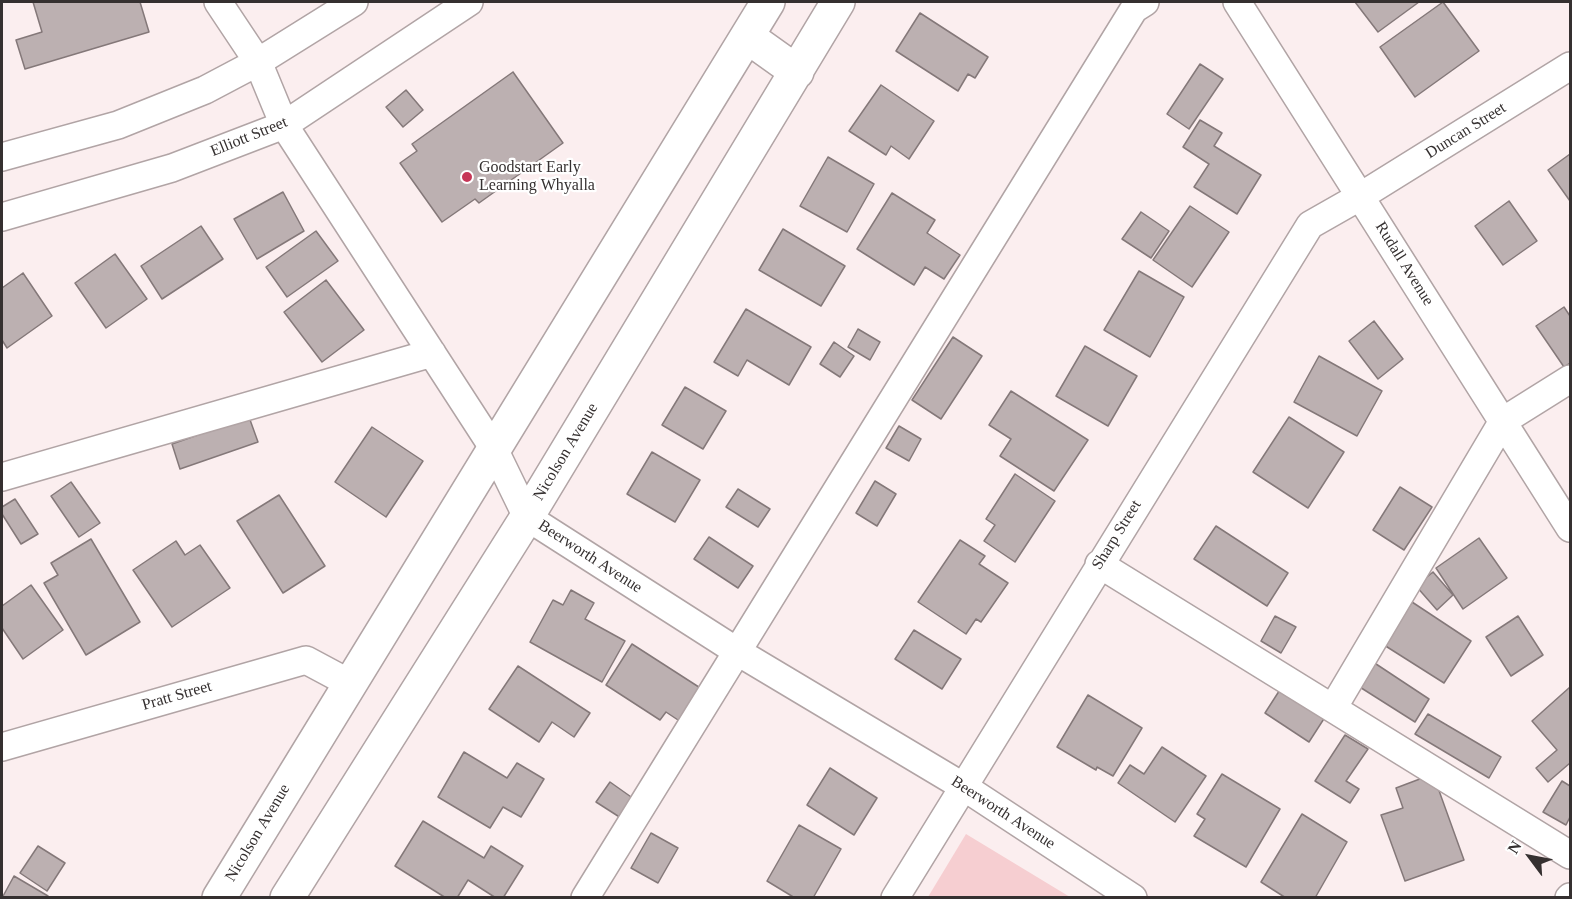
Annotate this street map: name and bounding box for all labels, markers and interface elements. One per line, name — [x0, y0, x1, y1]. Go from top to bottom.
street label: Duncan Street — [1422, 99, 1510, 163]
street label: Elliott Street — [208, 113, 290, 161]
place label: Goodstart Early Learning Whyalla — [479, 158, 595, 196]
marker: Goodstart Early Learning Whyalla — [460, 170, 474, 184]
street label: Rudall Avenue — [1371, 219, 1437, 309]
street label: Nicolson Avenue — [529, 400, 603, 504]
street label: Sharp Street — [1088, 497, 1146, 573]
street label: Beerworth Avenue — [534, 516, 646, 598]
street label: Pratt Street — [140, 677, 214, 715]
street label: Beerworth Avenue — [947, 772, 1059, 854]
street label: Nicolson Avenue — [221, 781, 295, 885]
north arrow — [1500, 827, 1560, 887]
text: N — [1504, 838, 1525, 857]

